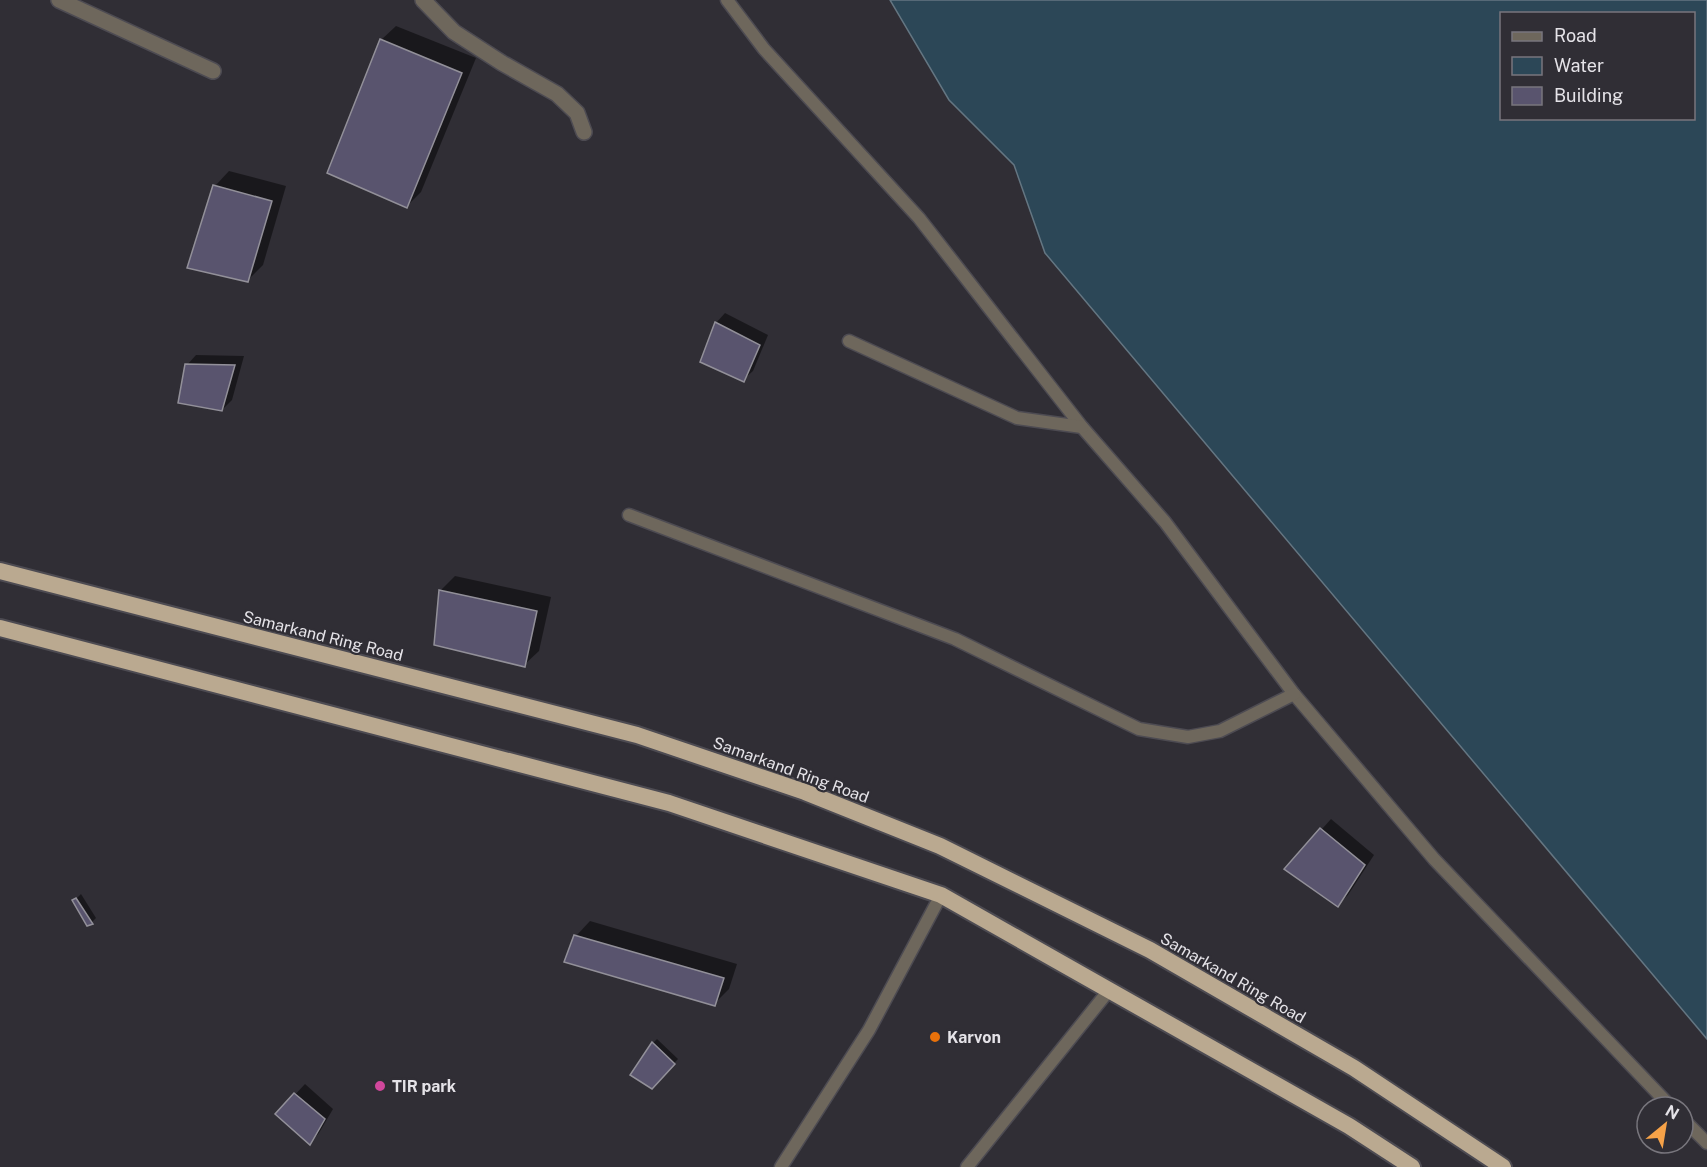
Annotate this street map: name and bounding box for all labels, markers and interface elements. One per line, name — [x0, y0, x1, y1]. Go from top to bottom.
legend — [1500, 12, 1695, 120]
text: Road — [1554, 25, 1597, 46]
text: Water — [1554, 55, 1604, 76]
text: Building — [1554, 85, 1623, 106]
street label: Samarkand Ring Road — [241, 607, 405, 665]
street label: Samarkand Ring Road — [710, 733, 872, 807]
street label: Samarkand Ring Road — [1157, 929, 1309, 1027]
place label: Karvon — [947, 1028, 1001, 1047]
marker: Karvon — [928, 1030, 942, 1044]
place label: TIR park — [392, 1077, 456, 1096]
marker: TIR park — [373, 1079, 387, 1093]
north arrow — [1635, 1095, 1695, 1155]
text: N — [1662, 1101, 1682, 1124]

